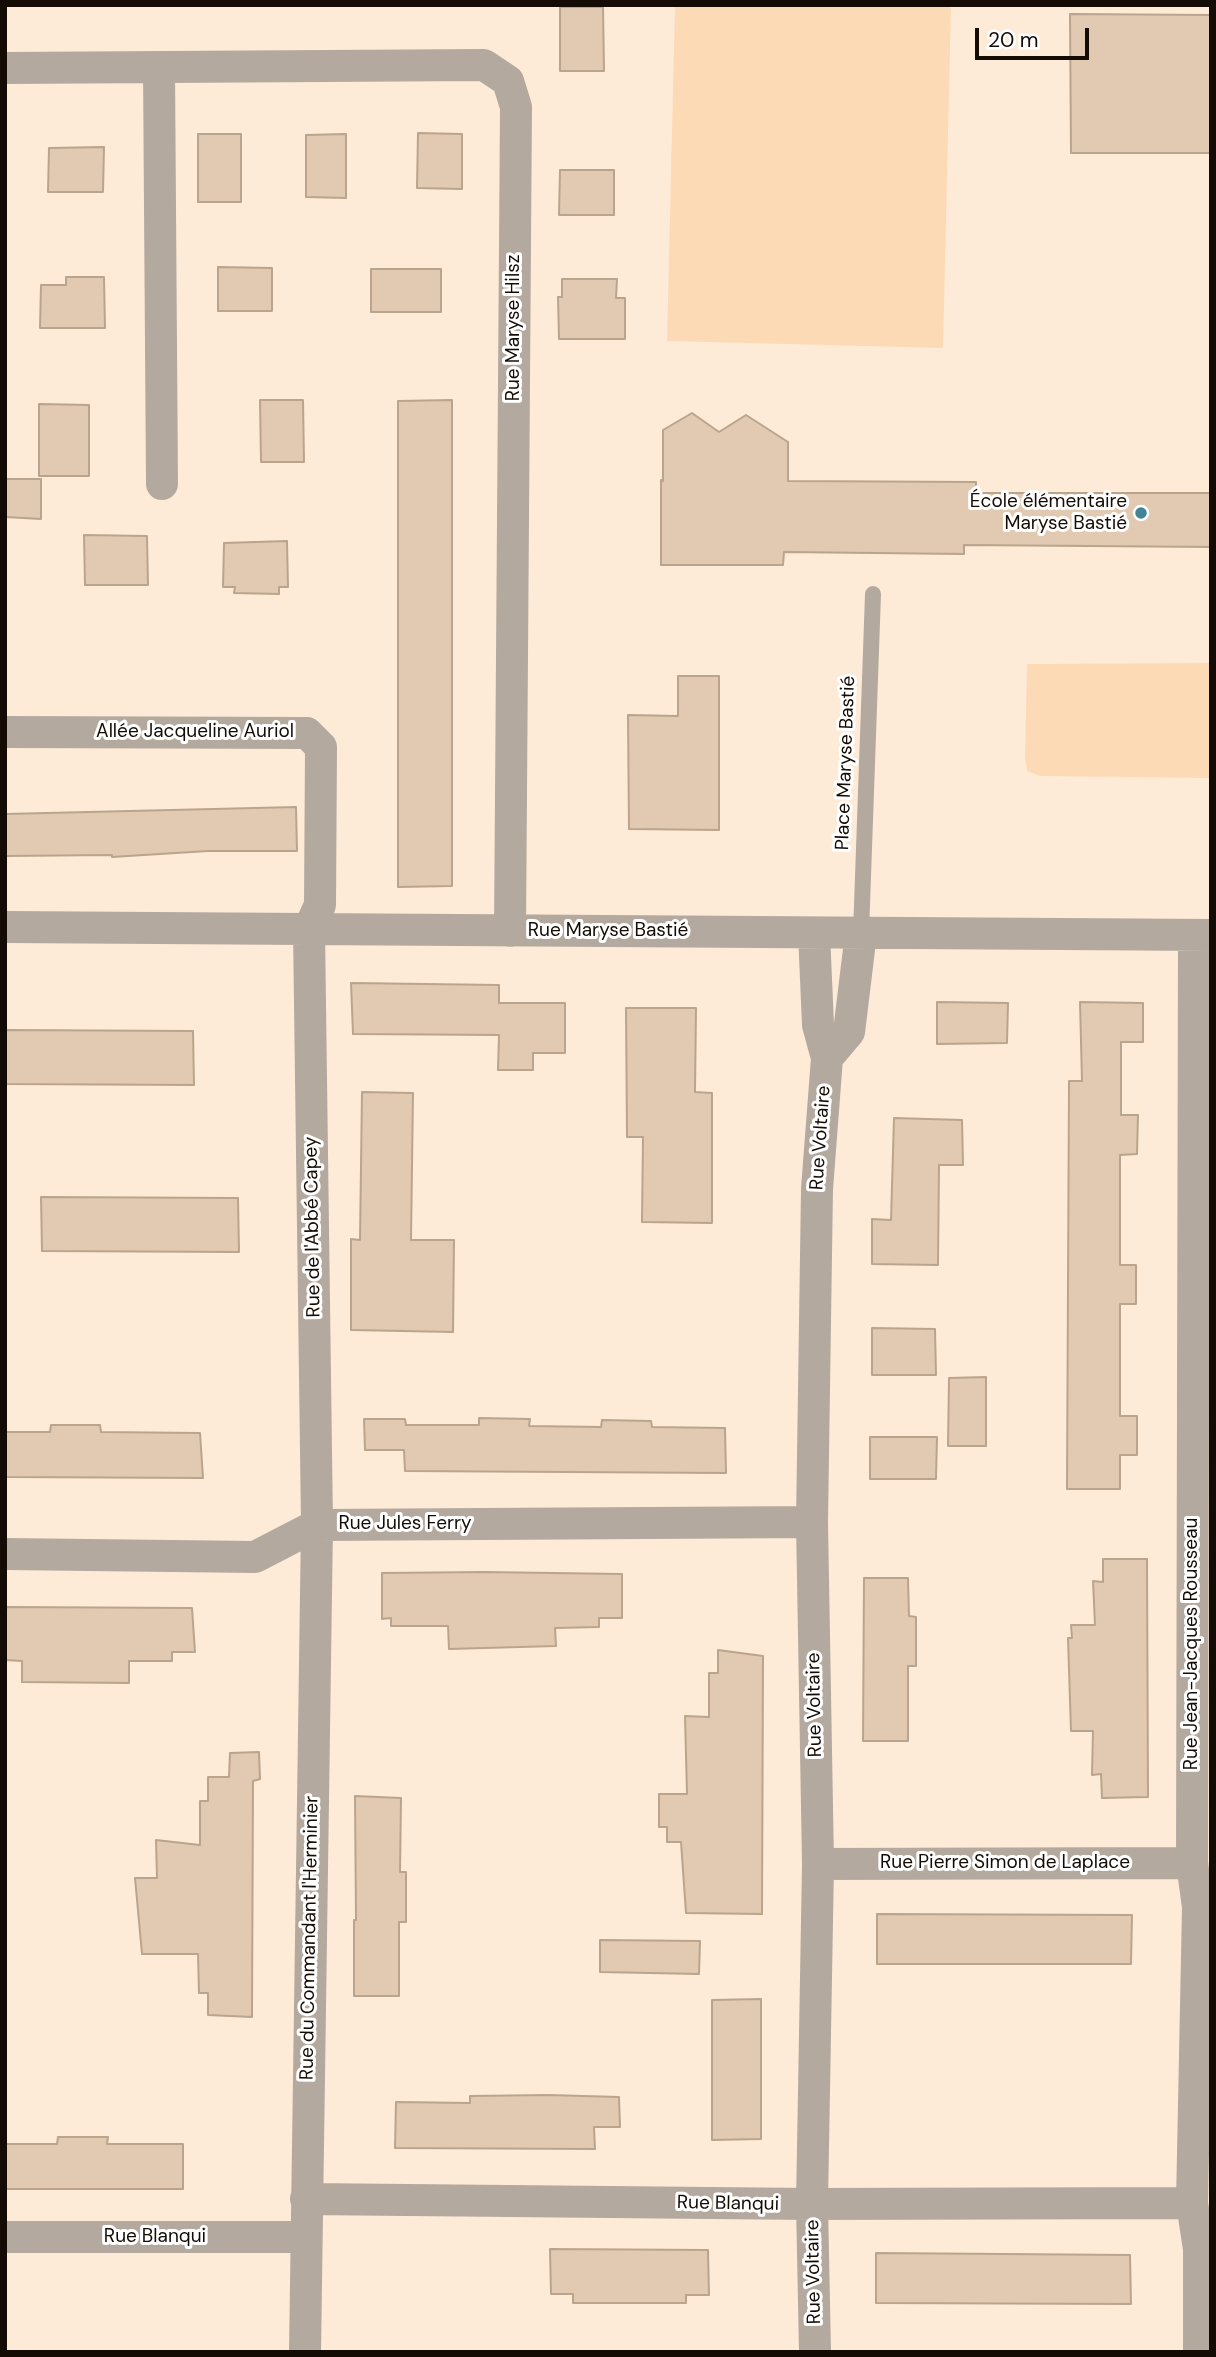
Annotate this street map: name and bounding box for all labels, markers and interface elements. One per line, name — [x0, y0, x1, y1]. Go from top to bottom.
scale bar — [978, 14, 1092, 58]
text: 20 m — [988, 26, 1039, 54]
street label: Rue Maryse Hilsz — [503, 255, 525, 401]
place label: École élémentaire Maryse Bastié — [970, 491, 1127, 535]
marker: École élémentaire Maryse Bastié — [1133, 505, 1149, 521]
street label: Place Maryse Bastié — [832, 675, 860, 851]
street label: Allée Jacqueline Auriol — [96, 721, 294, 743]
street label: Rue Maryse Bastié — [528, 920, 688, 942]
street label: Rue Voltaire — [806, 1085, 836, 1191]
street label: Rue de l'Abbé Capey — [300, 1136, 326, 1318]
street label: Rue Jules Ferry — [338, 1513, 472, 1535]
street label: Rue Jean-Jacques Rousseau — [1181, 1518, 1203, 1770]
street label: Rue Voltaire — [803, 1652, 827, 1758]
street label: Rue du Commandant l'Herminier — [296, 1796, 324, 2080]
street label: Rue Pierre Simon de Laplace — [880, 1852, 1130, 1874]
street label: Rue Blanqui — [677, 2192, 779, 2216]
street label: Rue Voltaire — [802, 2219, 826, 2325]
street label: Rue Blanqui — [104, 2226, 206, 2248]

